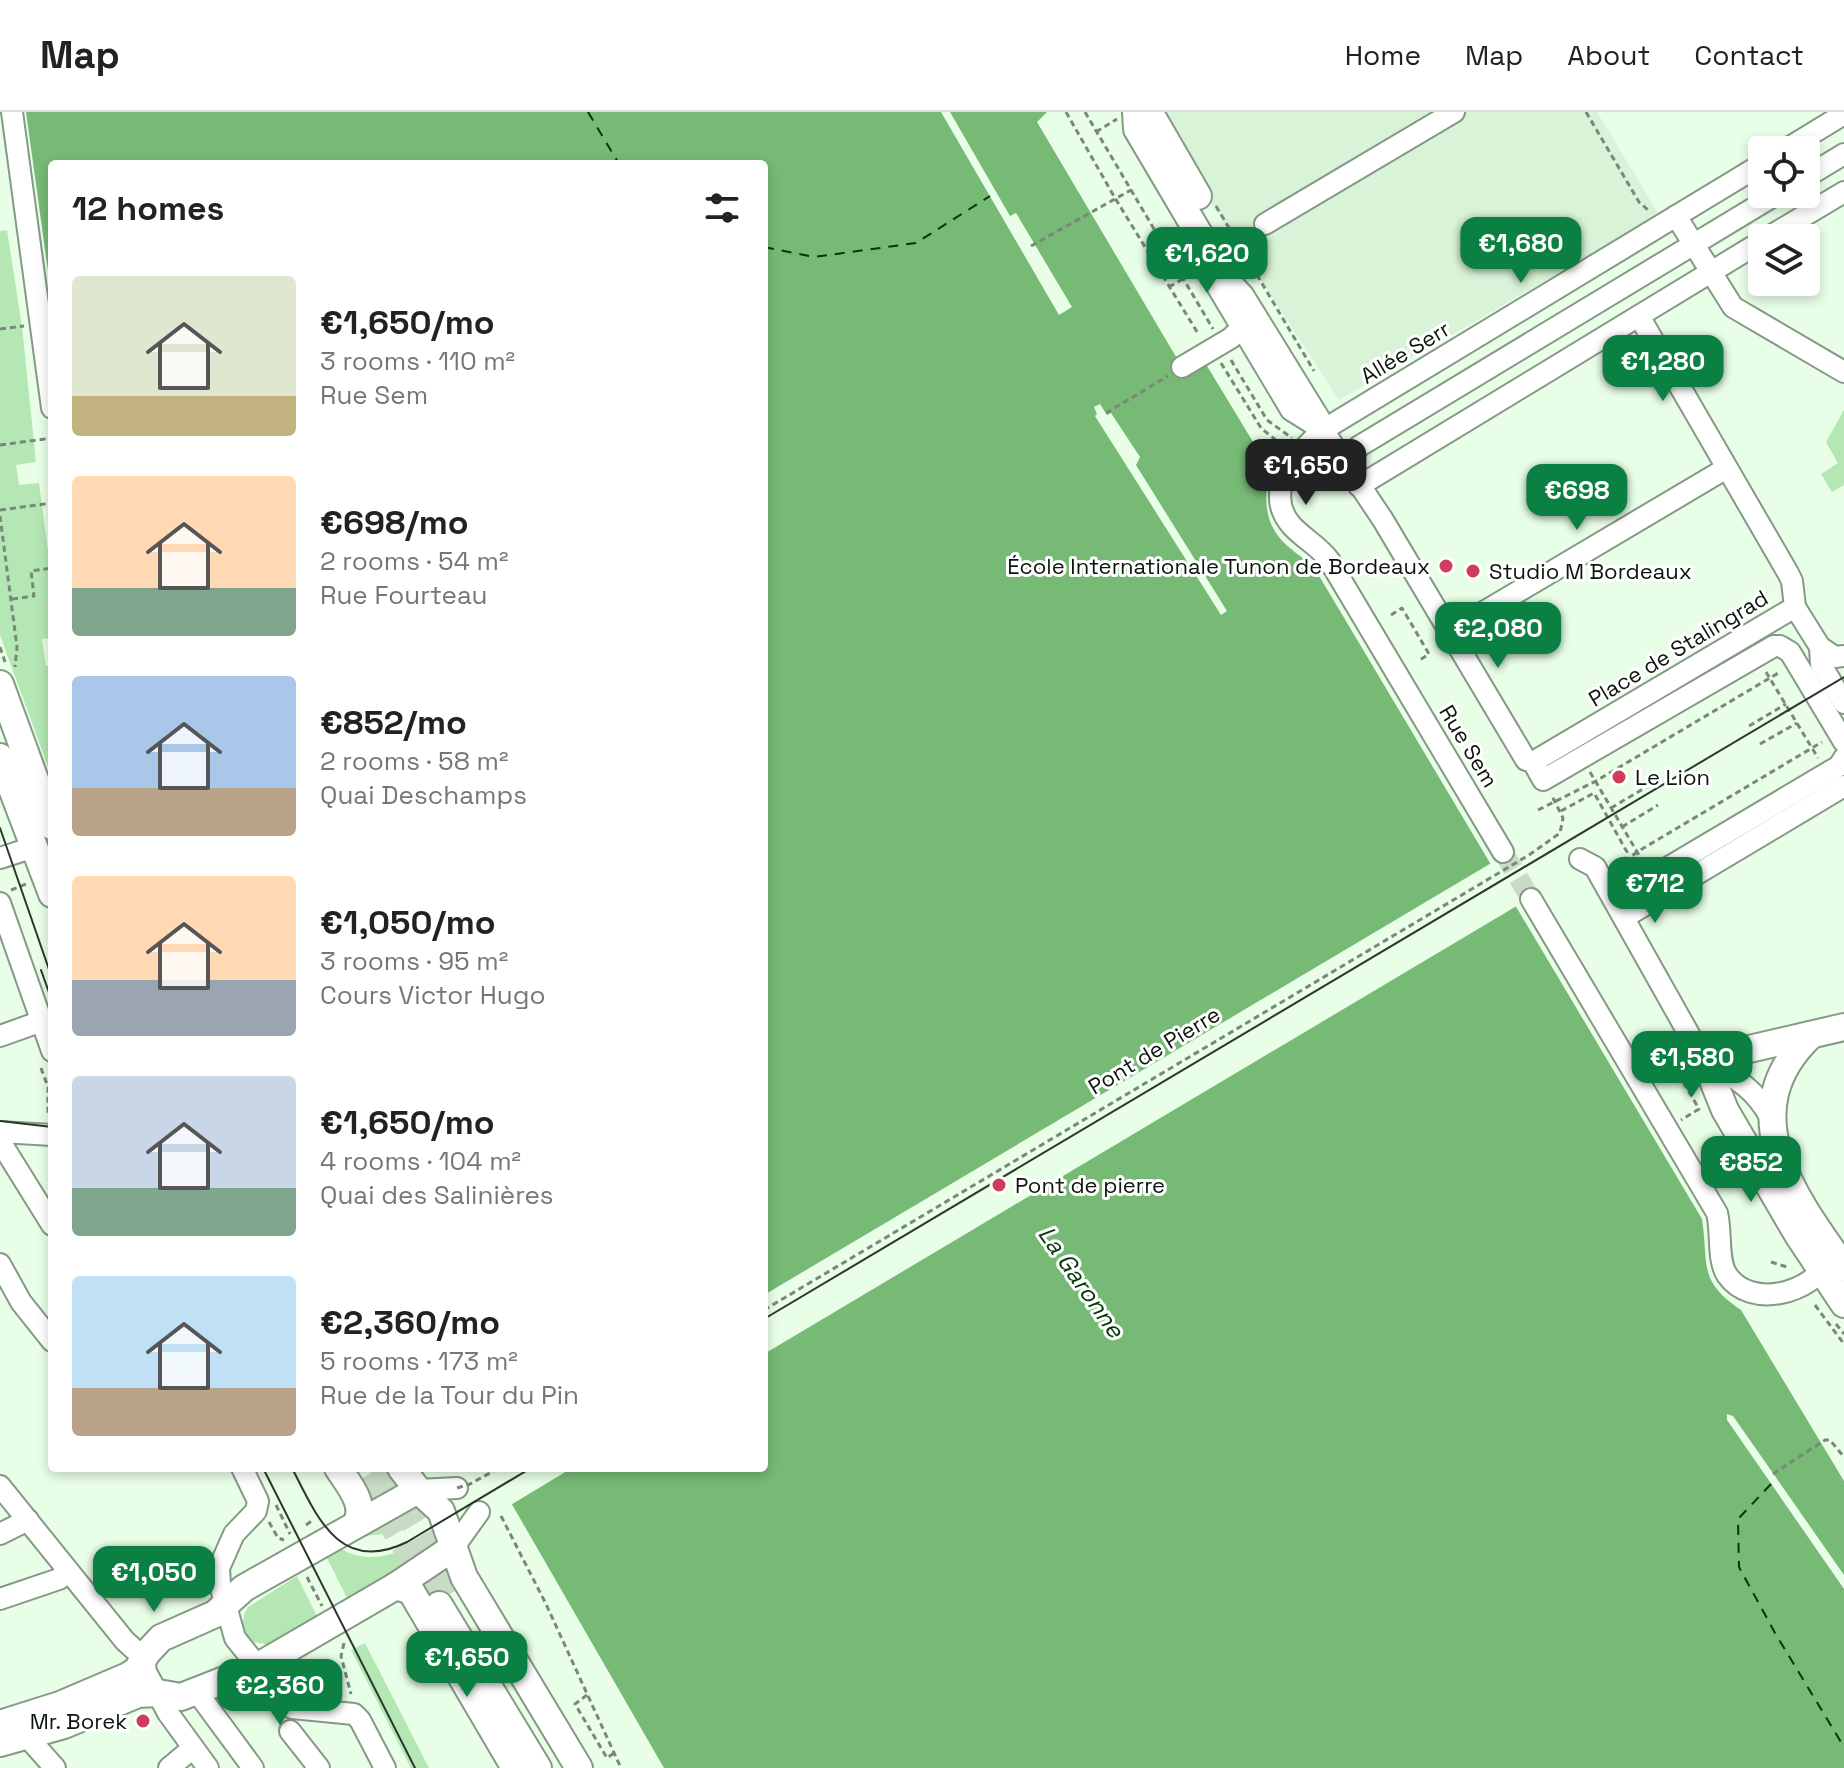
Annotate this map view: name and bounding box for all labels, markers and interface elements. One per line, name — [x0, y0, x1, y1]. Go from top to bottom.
text: Map — [40, 31, 120, 79]
text: Home — [1345, 37, 1421, 73]
text: Map — [1465, 37, 1523, 73]
text: About — [1567, 37, 1650, 73]
text: Contact — [1694, 37, 1804, 73]
map controls — [1748, 136, 1820, 296]
button: locate — [1748, 136, 1820, 208]
icon: filters — [700, 186, 744, 230]
text: 12 homes — [72, 187, 224, 230]
pin: €1,680 — [1456, 217, 1586, 285]
button: layers — [1748, 224, 1820, 296]
text: €1,680 — [1478, 226, 1564, 260]
pin: €1,620 — [1142, 227, 1272, 295]
text: €1,620 — [1164, 236, 1250, 270]
text: €1,650/mo — [320, 301, 495, 344]
icon: home — [136, 308, 232, 404]
street label: Allée Serr — [1355, 314, 1455, 390]
pin: €1,280 — [1598, 335, 1728, 403]
text: 3 rooms · 110 m² — [320, 344, 515, 378]
text: €1,280 — [1621, 344, 1705, 378]
text: Rue Sem — [320, 378, 428, 412]
pin: €1,650 — [1241, 439, 1371, 507]
text: €1,650 — [1263, 448, 1349, 482]
pin: €698 — [1530, 464, 1624, 532]
text: €698 — [1544, 473, 1610, 507]
text: €698/mo — [320, 501, 469, 544]
icon: home — [136, 508, 232, 604]
text: 2 rooms · 54 m² — [320, 544, 509, 578]
place label: École Internationale Tunon de Bordeaux — [1007, 552, 1430, 580]
marker: École Internationale Tunon de Bordeaux — [1437, 557, 1455, 575]
place label: Studio M Bordeaux — [1489, 557, 1692, 585]
marker: Studio M Bordeaux — [1464, 562, 1482, 580]
text: Rue Fourteau — [320, 578, 487, 612]
street label: Place de Stalingrad — [1583, 583, 1773, 713]
pin: €2,080 — [1433, 602, 1563, 670]
text: €2,080 — [1453, 611, 1543, 645]
street label: Rue Sem — [1433, 700, 1505, 792]
text: €852/mo — [320, 701, 467, 744]
icon: home — [136, 708, 232, 804]
text: 2 rooms · 58 m² — [320, 744, 508, 778]
place label: Le Lion — [1635, 763, 1710, 791]
marker: Le Lion — [1610, 768, 1628, 786]
text: Quai Deschamps — [320, 778, 527, 812]
pin: €712 — [1608, 857, 1702, 925]
text: €712 — [1626, 866, 1684, 900]
text: €1,050/mo — [320, 901, 496, 944]
icon: home — [136, 908, 232, 1004]
text: 3 rooms · 95 m² — [320, 944, 508, 978]
text: Cours Victor Hugo — [320, 978, 546, 1012]
street label: Pont de Pierre — [1083, 1000, 1225, 1100]
pin: €1,580 — [1627, 1031, 1757, 1099]
text: €1,580 — [1649, 1040, 1735, 1074]
text: €1,650/mo — [320, 1101, 495, 1144]
icon: home — [136, 1108, 232, 1204]
pin: €852 — [1704, 1136, 1798, 1204]
text: 4 rooms · 104 m² — [320, 1144, 521, 1178]
text: €852 — [1719, 1145, 1783, 1179]
place label: Pont de pierre — [1015, 1171, 1165, 1199]
marker: Pont de pierre — [990, 1176, 1008, 1194]
text: Quai des Salinières — [320, 1178, 554, 1212]
water label: La Garonne — [1031, 1220, 1132, 1344]
text: €2,360/mo — [320, 1301, 500, 1344]
icon: home — [136, 1308, 232, 1404]
text: 5 rooms · 173 m² — [320, 1344, 518, 1378]
text: Rue de la Tour du Pin — [320, 1378, 579, 1412]
pin: €1,050 — [89, 1546, 219, 1614]
text: €1,050 — [111, 1555, 197, 1589]
pin: €1,650 — [402, 1631, 532, 1699]
text: €1,650 — [424, 1640, 510, 1674]
pin: €2,360 — [215, 1659, 345, 1727]
text: €2,360 — [235, 1668, 325, 1702]
place label: Mr. Borek — [30, 1707, 127, 1735]
marker: Mr. Borek — [134, 1712, 152, 1730]

